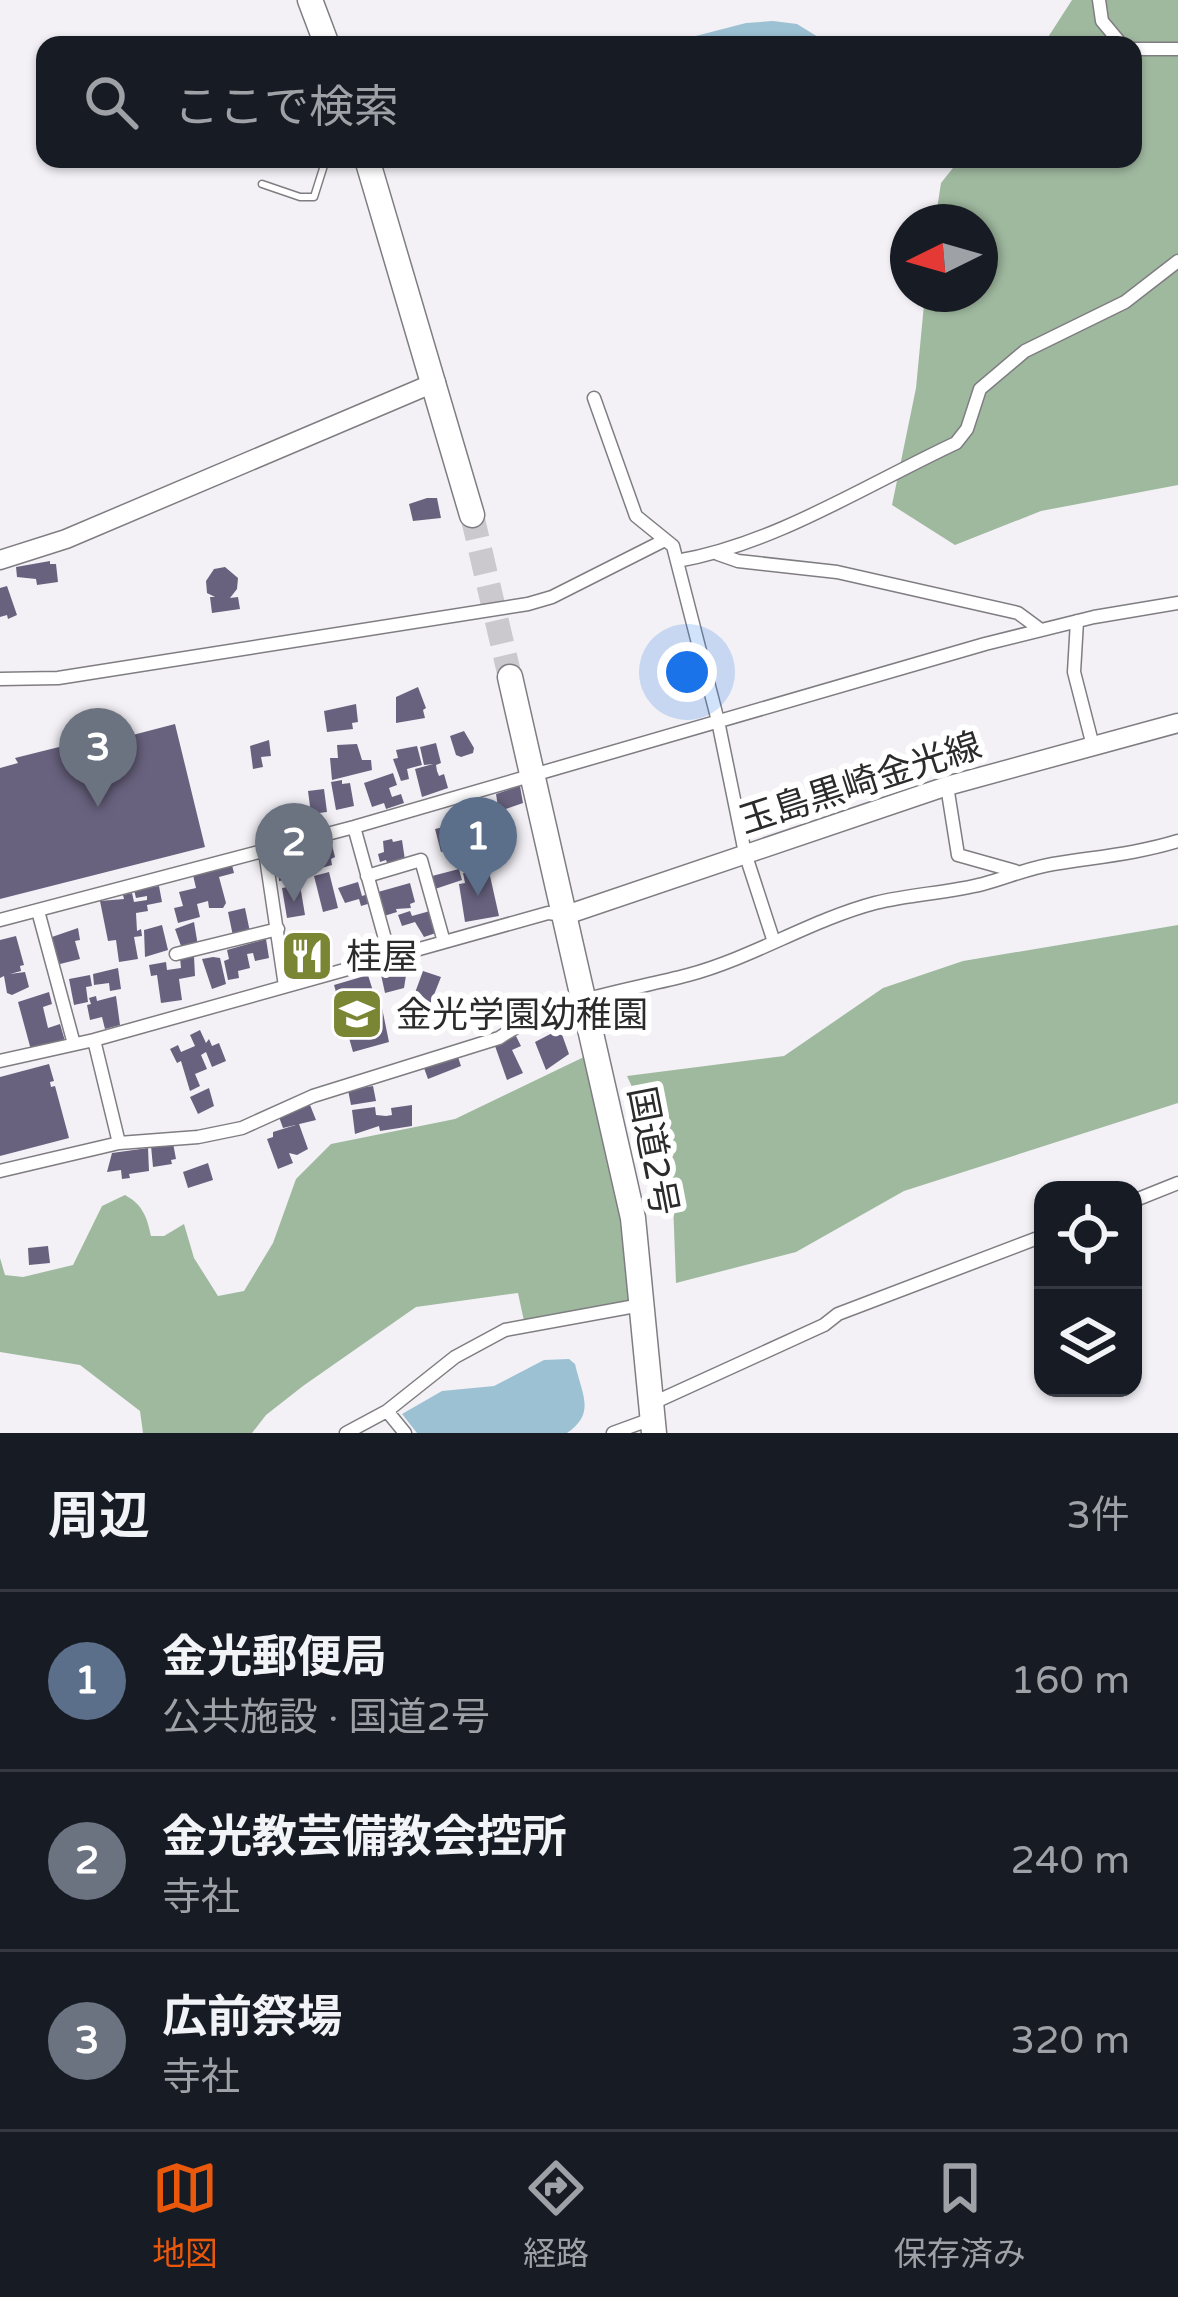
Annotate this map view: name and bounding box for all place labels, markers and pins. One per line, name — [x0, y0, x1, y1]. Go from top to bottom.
pin: 3 — [59, 708, 137, 807]
pin: 1 — [439, 797, 517, 896]
pin: 2 — [255, 803, 333, 902]
restaurant icon: 桂屋 — [279, 928, 335, 984]
place label: 桂屋 — [346, 936, 418, 979]
school or university icon: 金光学園幼稚園 — [329, 986, 385, 1042]
place label: 金光学園幼稚園 — [396, 994, 648, 1037]

